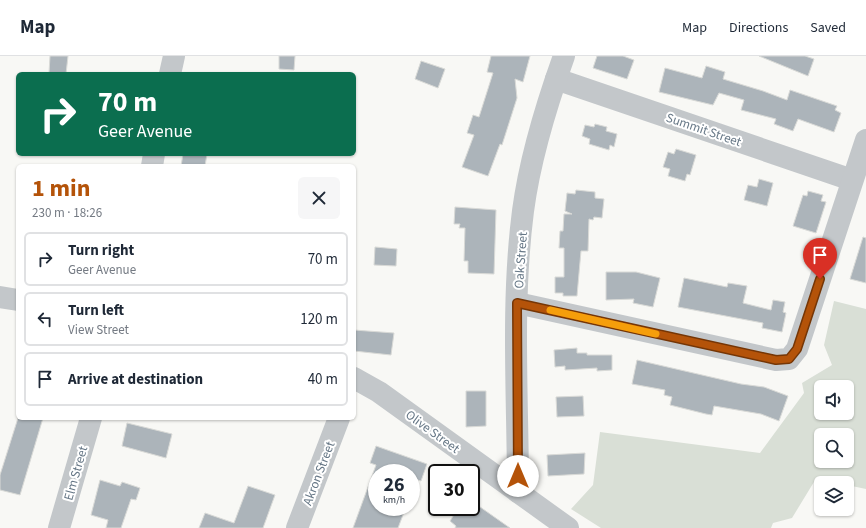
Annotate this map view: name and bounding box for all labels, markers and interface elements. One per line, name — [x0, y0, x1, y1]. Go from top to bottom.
text: Map — [20, 14, 55, 41]
text: Map — [682, 18, 707, 38]
text: Directions — [729, 18, 788, 38]
text: Saved — [810, 18, 846, 38]
text: 70 m — [98, 82, 157, 122]
icon: right — [32, 88, 84, 140]
street label: Summit Street — [664, 109, 744, 151]
text: Geer Avenue — [98, 119, 192, 144]
text: 1 min — [32, 171, 90, 206]
button: close — [298, 177, 340, 219]
text: 230 m · 18:26 — [32, 204, 102, 222]
street label: Oak Street — [510, 231, 532, 289]
pin — [803, 238, 837, 279]
text: Turn right — [68, 240, 134, 261]
icon: arrive — [809, 244, 831, 266]
icon: right — [34, 248, 56, 270]
text: 70 m — [308, 249, 338, 270]
text: Geer Avenue — [68, 261, 136, 279]
text: Turn left — [68, 300, 124, 321]
icon: left — [34, 308, 56, 330]
text: 120 m — [300, 309, 338, 330]
text: View Street — [68, 321, 129, 339]
icon: arrive — [34, 368, 56, 390]
text: Arrive at destination — [68, 369, 203, 390]
text: 40 m — [308, 369, 338, 390]
map controls — [814, 380, 854, 516]
button: sound — [814, 380, 854, 420]
street label: Olive Street — [402, 406, 464, 458]
button: search — [814, 428, 854, 468]
street label: Akron Street — [298, 438, 340, 508]
street label: Elm Street — [60, 443, 93, 503]
position arrow — [497, 455, 539, 497]
speed limit sign: 30 — [428, 464, 480, 516]
text: 26 — [383, 471, 405, 499]
button: layers — [814, 476, 854, 516]
text: km/h — [383, 493, 405, 507]

